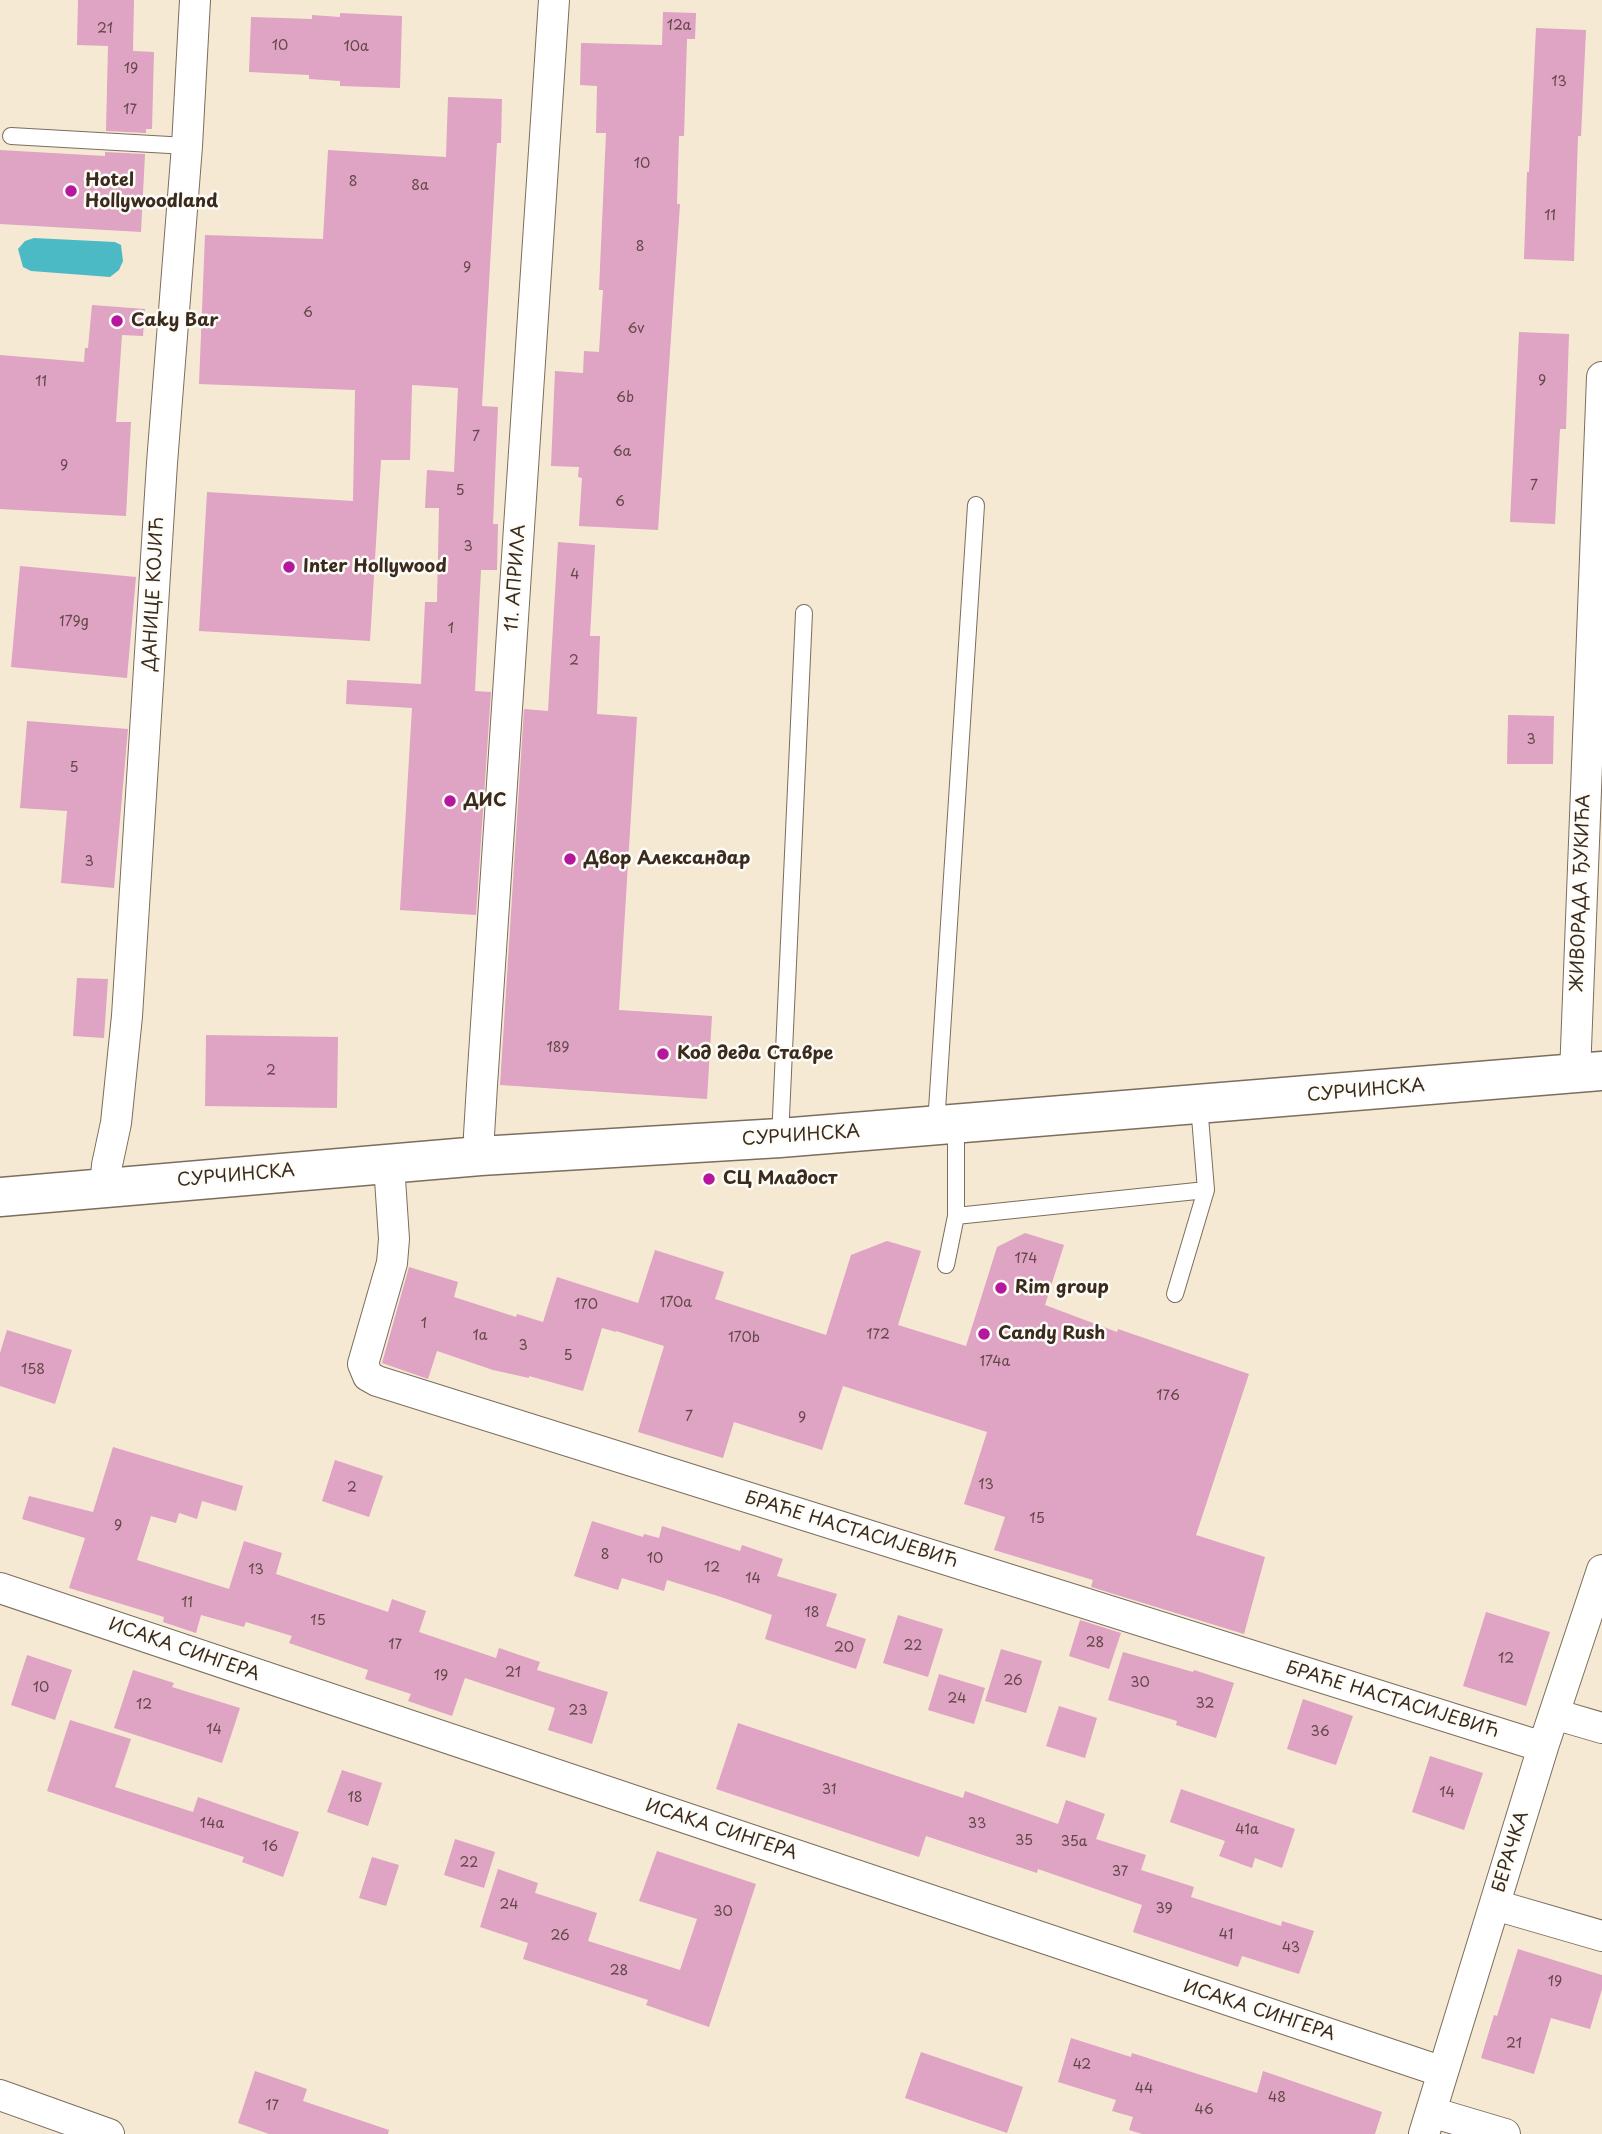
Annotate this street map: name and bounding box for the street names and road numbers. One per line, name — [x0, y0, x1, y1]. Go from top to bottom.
street label: ДАНИЦЕ КОЈИЋ — [139, 517, 169, 671]
street label: 11. АПРИЛА — [501, 524, 531, 632]
street label: ЖИВОРАДА ЂУКИЋА — [1567, 794, 1595, 992]
street label: СУРЧИНСКА — [1306, 1075, 1426, 1107]
street label: СУРЧИНСКА — [741, 1121, 861, 1151]
street label: СУРЧИНСКА — [176, 1160, 296, 1192]
street label: БРАЋЕ НАСТАСИЈЕВИЋ — [742, 1487, 960, 1573]
street label: ИСАКА СИНГЕРА — [106, 1614, 262, 1686]
street label: БРАЋЕ НАСТАСИЈЕВИЋ — [1283, 1657, 1501, 1743]
street label: ИСАКА СИНГЕРА — [642, 1795, 800, 1865]
street label: БЕРАЧКА — [1488, 1809, 1534, 1895]
street label: ИСАКА СИНГЕРА — [1180, 1976, 1338, 2046]

